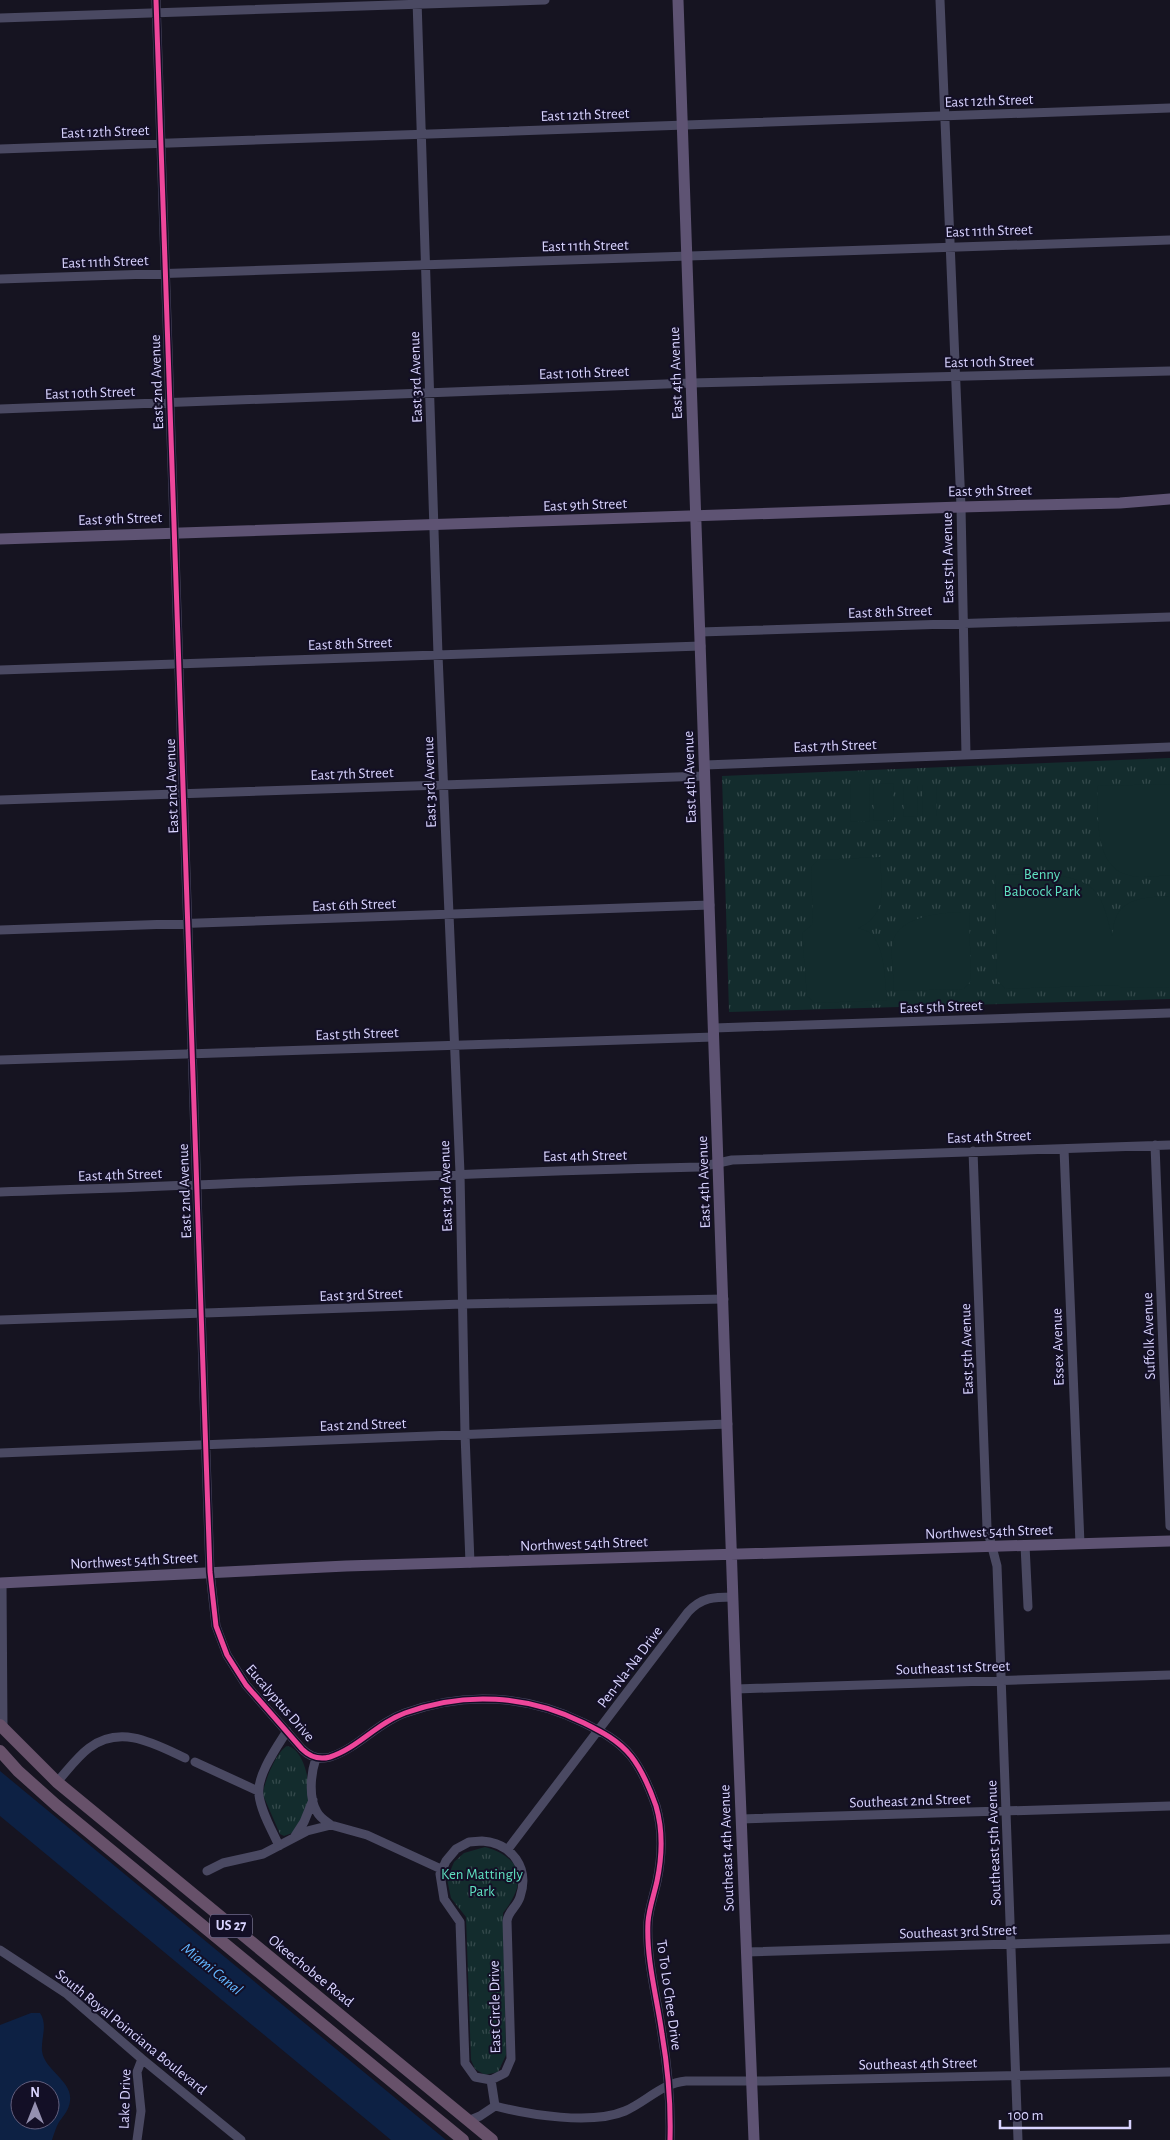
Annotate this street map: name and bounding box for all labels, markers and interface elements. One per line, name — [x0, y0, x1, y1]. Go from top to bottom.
street label: East 12th Street — [944, 92, 1034, 110]
street label: East 12th Street — [540, 106, 630, 124]
street label: East 12th Street — [60, 123, 150, 141]
street label: East 11th Street — [945, 222, 1033, 240]
street label: East 11th Street — [541, 238, 629, 254]
street label: East 11th Street — [61, 253, 149, 271]
street label: East 4th Avenue — [667, 326, 685, 420]
street label: East 3rd Avenue — [407, 331, 425, 423]
street label: East 2nd Avenue — [148, 334, 166, 430]
street label: East 10th Street — [944, 354, 1034, 370]
street label: East 10th Street — [539, 364, 630, 382]
street label: East 10th Street — [45, 384, 136, 402]
street label: East 9th Street — [948, 483, 1032, 499]
street label: East 9th Street — [543, 496, 627, 514]
street label: East 9th Street — [78, 510, 162, 528]
street label: East 5th Avenue — [940, 512, 956, 604]
street label: East 8th Street — [848, 603, 933, 621]
street label: East 8th Street — [308, 635, 393, 653]
street label: East 4th Avenue — [681, 730, 699, 824]
street label: East 3rd Avenue — [421, 736, 439, 828]
street label: East 7th Street — [793, 737, 877, 755]
street label: East 2nd Avenue — [163, 738, 181, 834]
street label: East 7th Street — [310, 765, 394, 783]
park label: Benny Babcock Park — [1004, 867, 1081, 899]
street label: East 6th Street — [312, 896, 396, 914]
street label: East 5th Street — [899, 998, 983, 1016]
street label: East 5th Street — [315, 1025, 399, 1043]
street label: East 4th Street — [947, 1128, 1032, 1146]
street label: East 4th Avenue — [695, 1135, 713, 1229]
street label: East 3rd Avenue — [437, 1140, 455, 1232]
street label: East 2nd Avenue — [176, 1143, 194, 1239]
street label: East 4th Street — [543, 1148, 627, 1164]
street label: East 4th Street — [78, 1166, 163, 1184]
street label: East 3rd Street — [319, 1286, 403, 1304]
street label: Suffolk Avenue — [1140, 1292, 1158, 1380]
street label: East 5th Avenue — [958, 1303, 976, 1395]
street label: Essex Avenue — [1049, 1308, 1067, 1386]
street label: East 2nd Street — [319, 1416, 407, 1434]
street label: Northwest 54th Street — [925, 1522, 1053, 1542]
street label: Northwest 54th Street — [520, 1534, 648, 1554]
street label: Northwest 54th Street — [70, 1550, 198, 1572]
street label: Pen-Na-Na Drive — [595, 1623, 665, 1710]
street label: Southeast 1st Street — [896, 1659, 1011, 1677]
street label: Eucalyptus Drive — [243, 1662, 317, 1744]
street label: Southeast 5th Avenue — [984, 1780, 1004, 1906]
street label: Southeast 4th Avenue — [717, 1784, 737, 1912]
street label: Southeast 2nd Street — [849, 1791, 971, 1811]
park label: Ken Mattingly Park — [441, 1867, 524, 1899]
road number: US 27 — [210, 1914, 252, 1938]
street label: Southeast 3rd Street — [899, 1922, 1017, 1942]
street label: Okeechobee Road — [266, 1932, 357, 2010]
street label: To To Lo Chee Drive — [654, 1939, 684, 2051]
water label: Miami Canal — [179, 1940, 245, 1998]
street label: East Circle Drive — [487, 1960, 503, 2054]
street label: South Royal Poinciana Boulevard — [53, 1967, 209, 2098]
street label: Southeast 4th Street — [859, 2055, 978, 2073]
street label: Lake Drive — [116, 2068, 134, 2129]
north arrow — [10, 2080, 60, 2130]
text: N — [30, 2086, 40, 2100]
scale bar — [1000, 2098, 1130, 2130]
text: 100 m — [1008, 2108, 1043, 2123]

